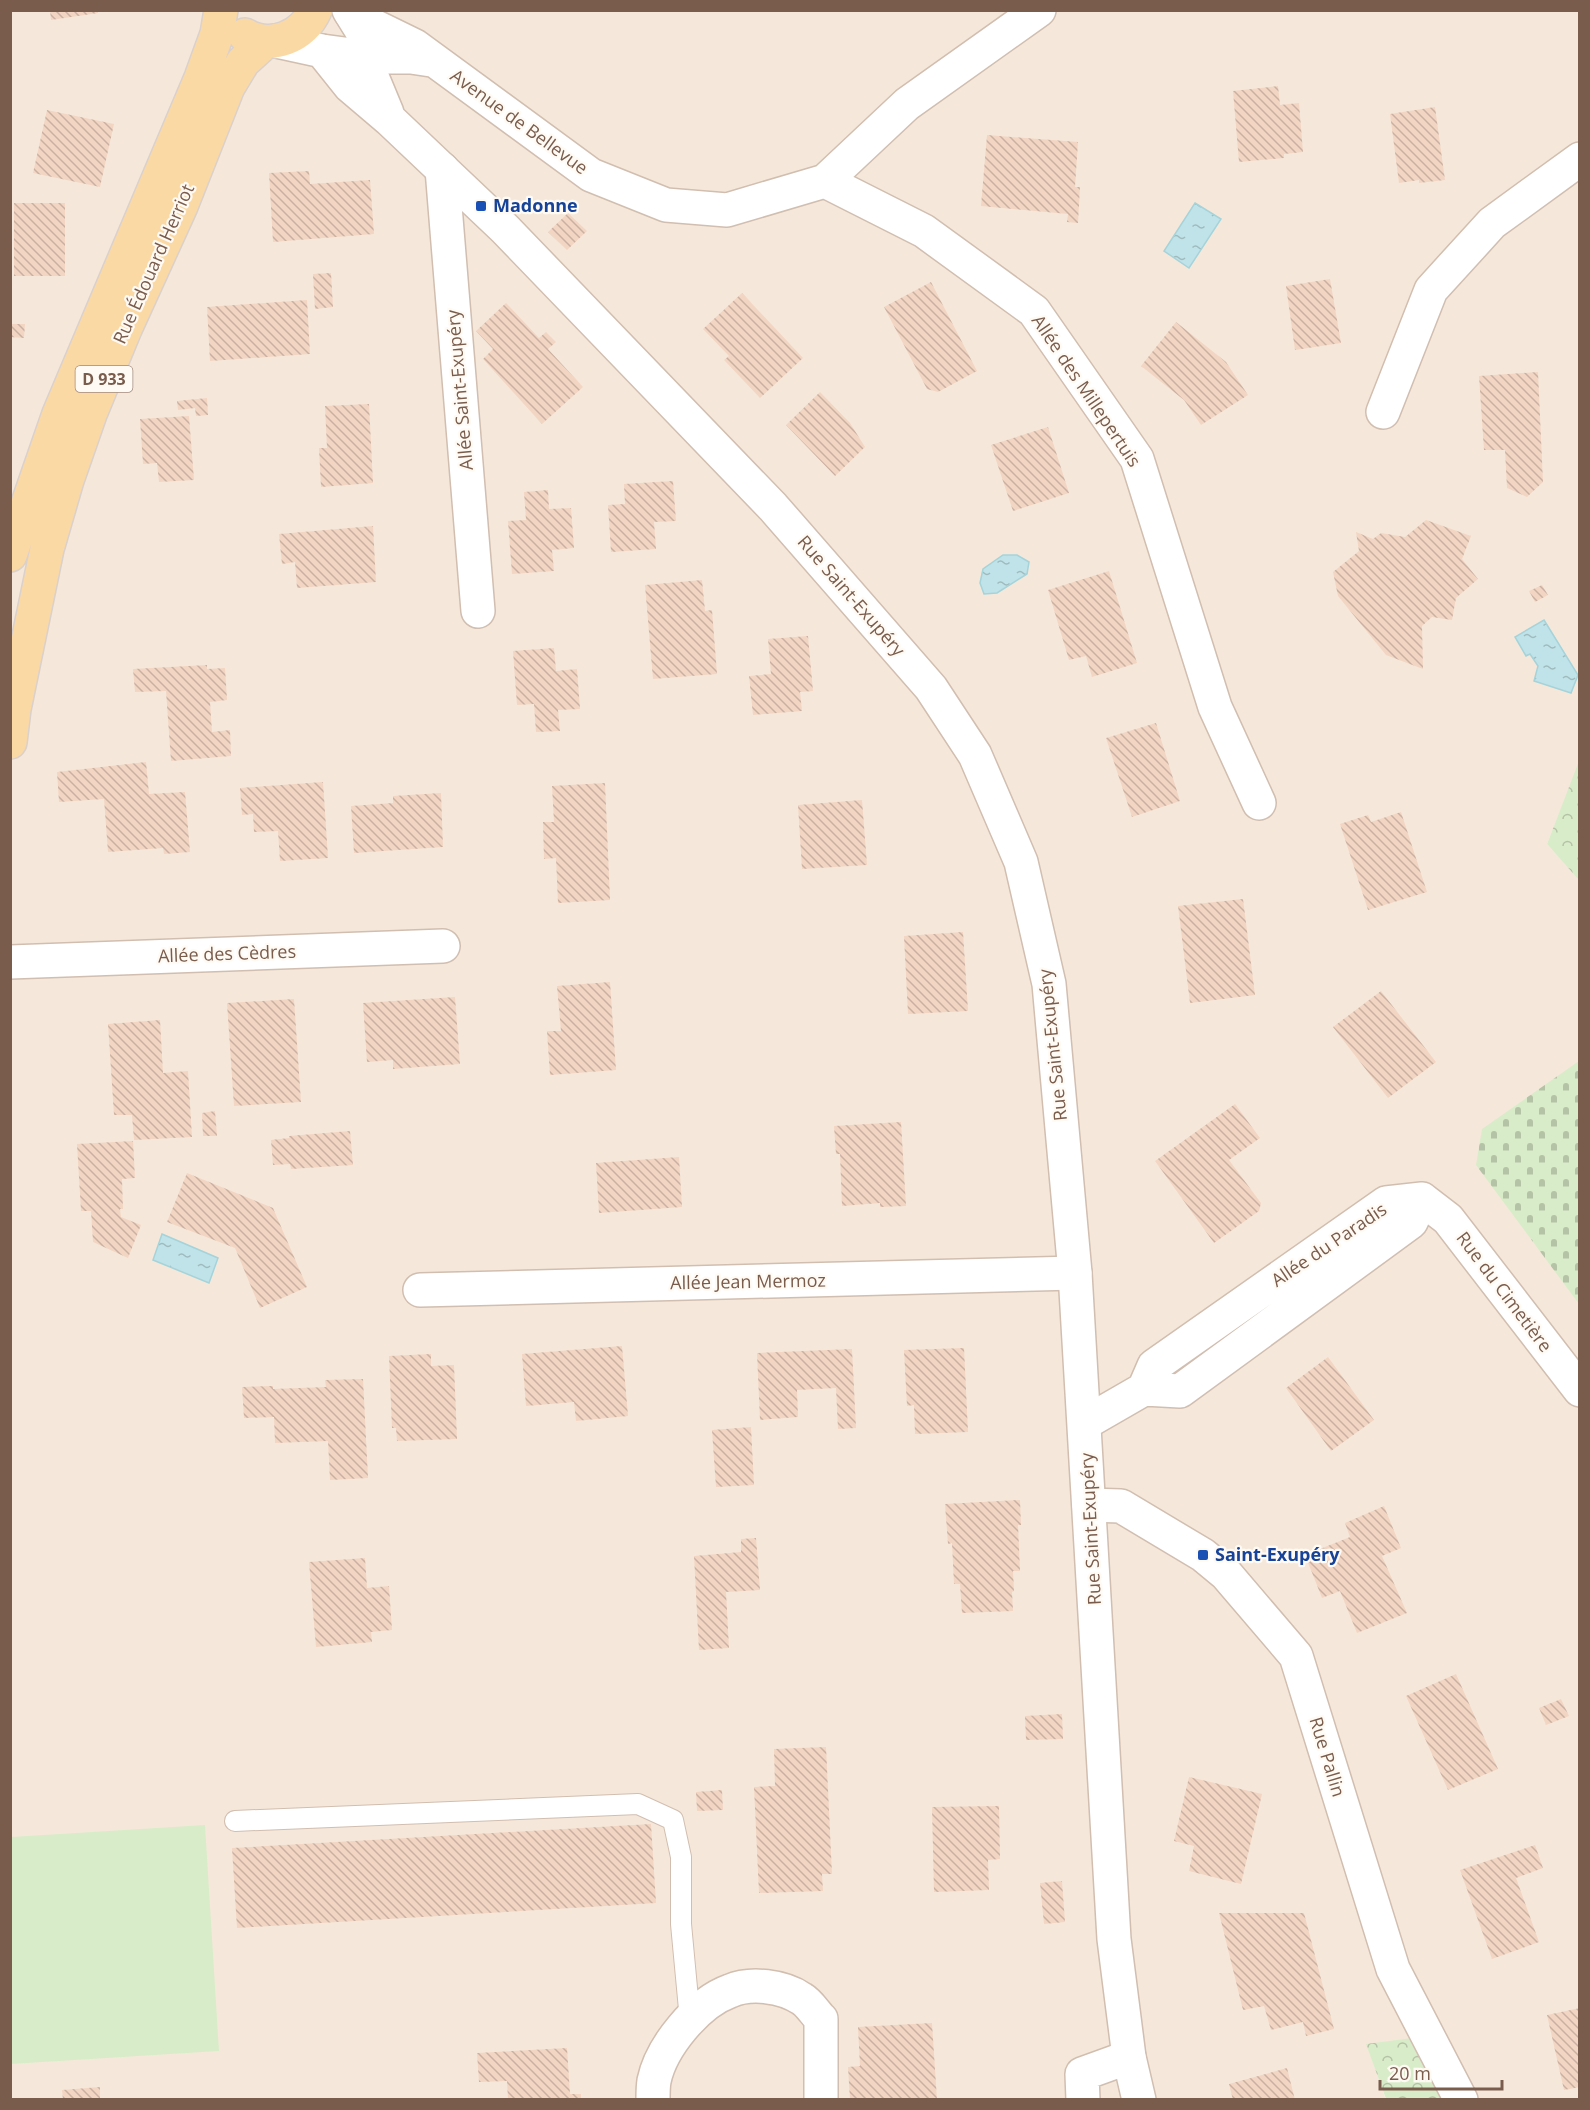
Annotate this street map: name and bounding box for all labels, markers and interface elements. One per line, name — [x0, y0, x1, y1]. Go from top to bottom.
street label: Avenue de Bellevue — [446, 63, 593, 179]
street label: Rue Édouard Herriot — [107, 180, 199, 347]
place label: Madonne — [493, 193, 578, 217]
marker: Madonne — [474, 199, 488, 213]
street label: Allée Saint-Exupéry — [440, 308, 478, 471]
street label: Allée des Millepertuis — [1027, 310, 1147, 471]
road number: D 933 — [76, 366, 132, 392]
street label: Rue Saint-Exupéry — [793, 530, 911, 662]
street label: Allée des Cèdres — [157, 939, 296, 967]
street label: Rue Saint-Exupéry — [1032, 967, 1072, 1122]
street label: Allée du Paradis — [1266, 1197, 1391, 1292]
street label: Rue du Cimetière — [1452, 1226, 1558, 1356]
street label: Allée Jean Mermoz — [670, 1268, 826, 1294]
street label: Rue Saint-Exupéry — [1074, 1451, 1106, 1606]
place label: Saint-Exupéry — [1215, 1542, 1340, 1566]
marker: Saint-Exupéry — [1196, 1548, 1210, 1562]
street label: Rue Pallin — [1304, 1714, 1351, 1800]
scale bar — [1380, 2053, 1502, 2091]
text: 20 m — [1389, 2061, 1431, 2085]

